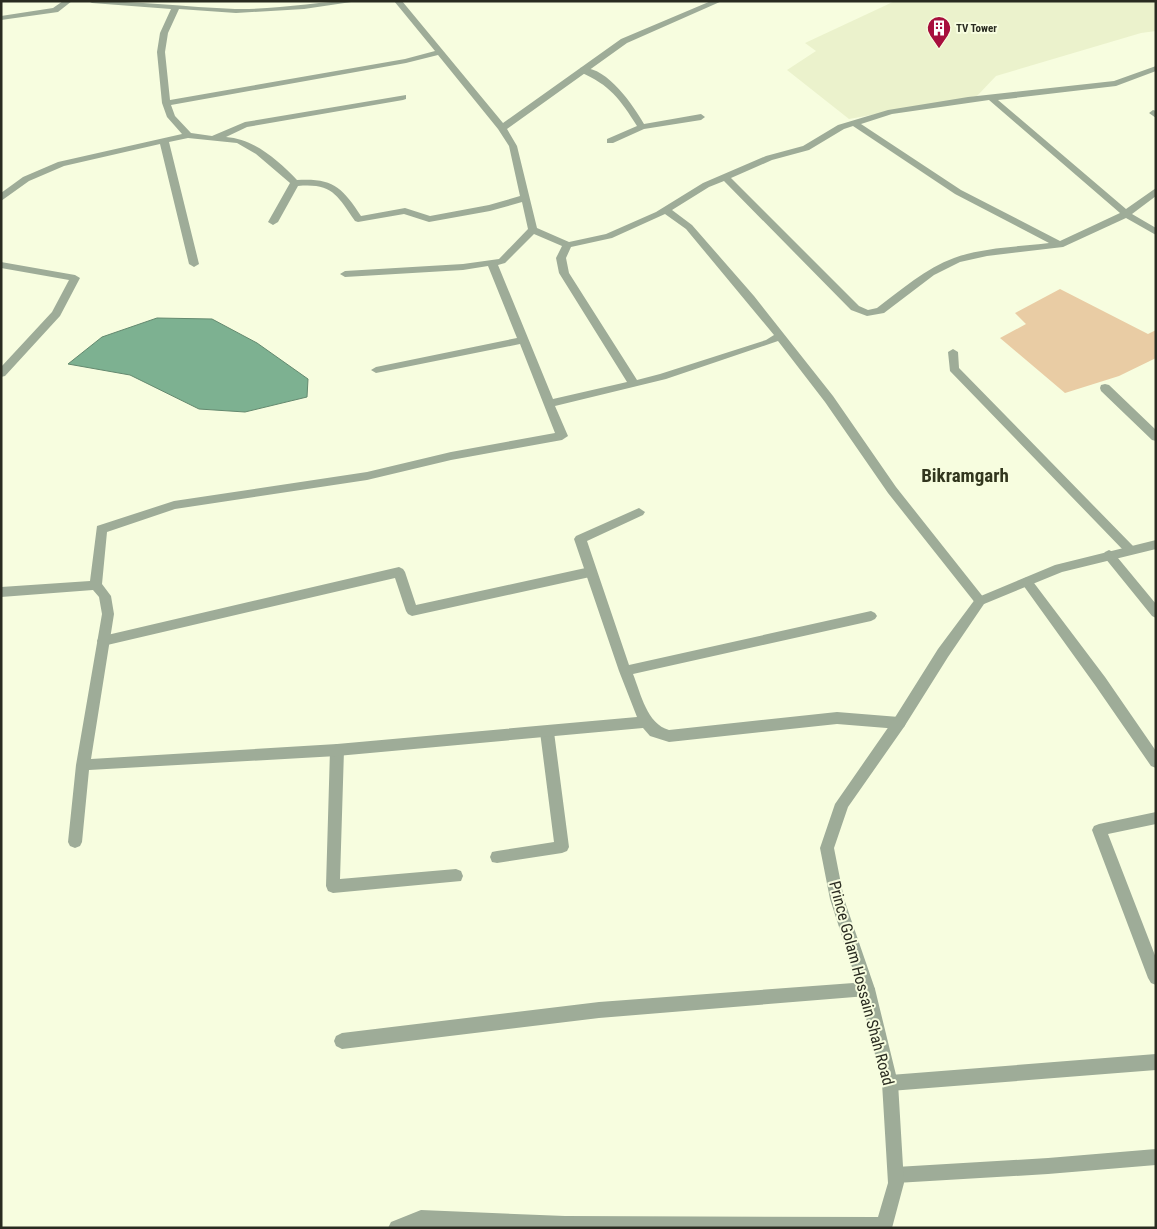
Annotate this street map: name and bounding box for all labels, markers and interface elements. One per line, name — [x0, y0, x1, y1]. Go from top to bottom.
building icon: TV Tower — [926, 15, 952, 49]
place label: TV Tower — [956, 22, 997, 35]
district label: Bikramgarh — [921, 464, 1009, 487]
street label: Prince Golam Hossain Shah Road — [825, 879, 898, 1087]

